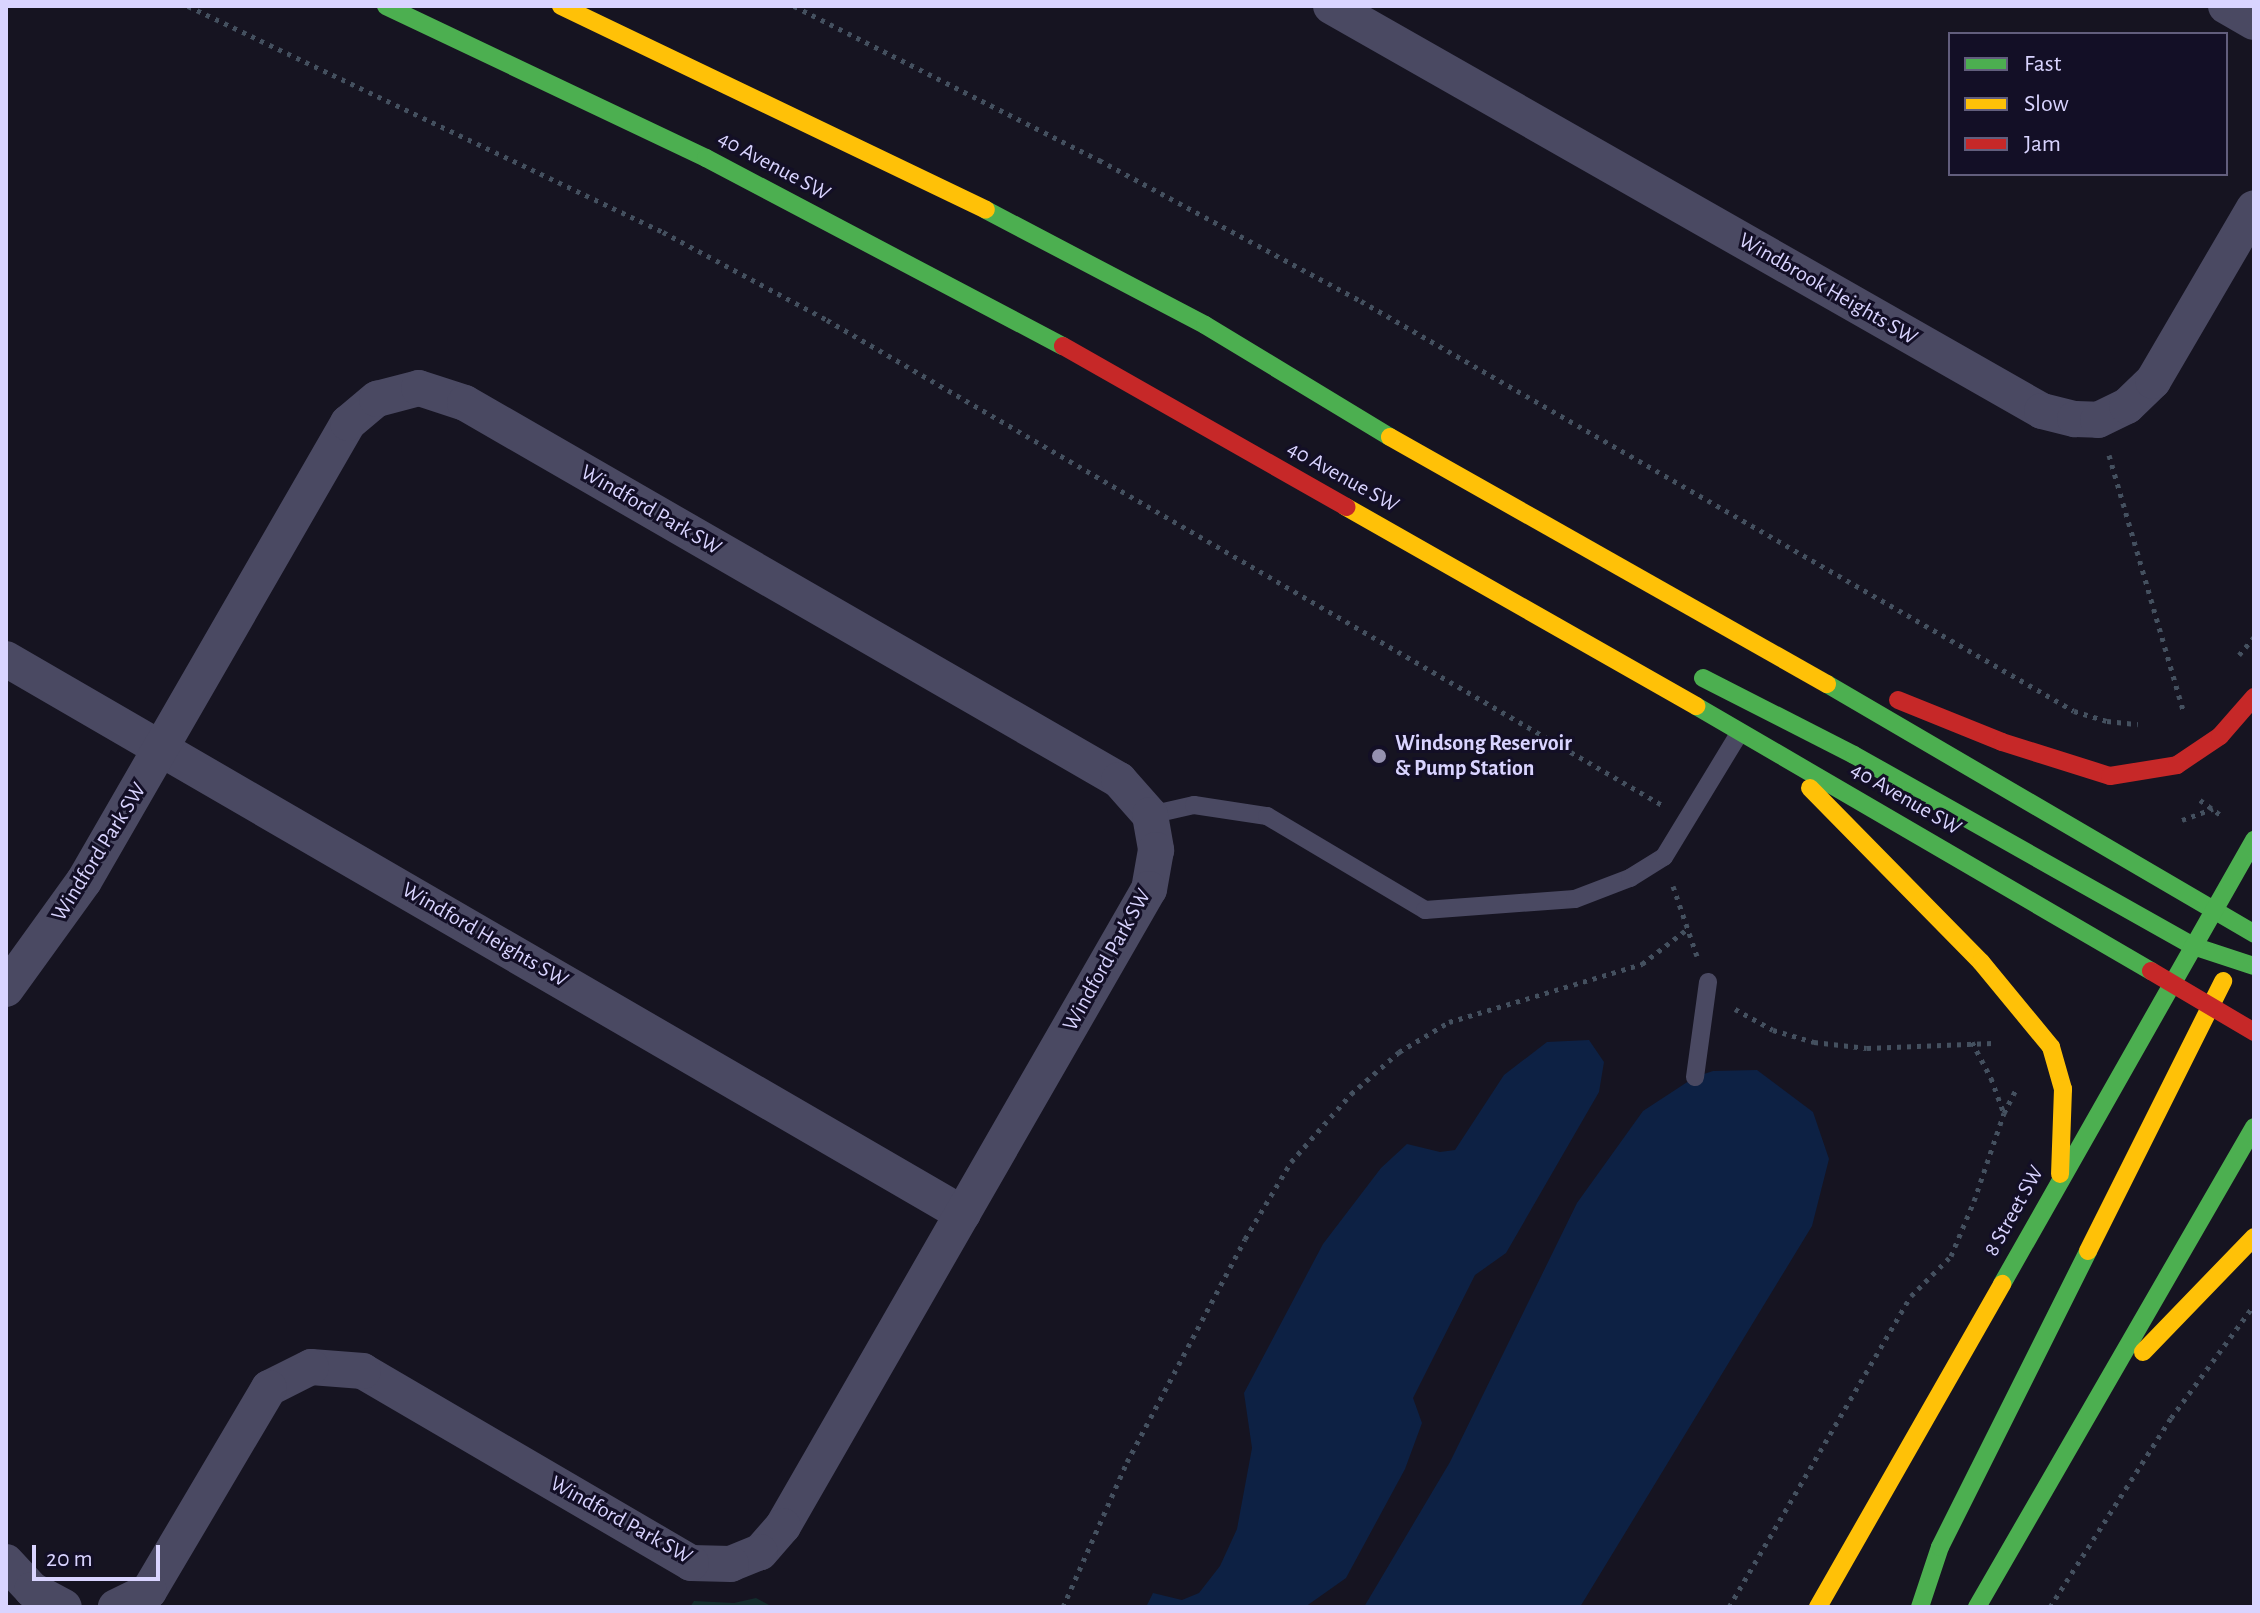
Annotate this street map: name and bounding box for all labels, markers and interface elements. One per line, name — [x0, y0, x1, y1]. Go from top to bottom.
legend — [1948, 32, 2228, 176]
text: Fast — [2024, 52, 2061, 76]
text: Slow — [2024, 92, 2069, 116]
street label: 40 Avenue SW — [713, 125, 835, 207]
text: Jam — [2024, 132, 2061, 156]
street label: Windbrook Heights SW — [1734, 227, 1922, 351]
street label: 40 Avenue SW — [1283, 435, 1403, 519]
street label: Windford Park SW — [576, 459, 726, 561]
place label: Windsong Reservoir & Pump Station — [1395, 730, 1572, 782]
marker: Windsong Reservoir & Pump Station — [1370, 747, 1388, 765]
street label: 40 Avenue SW — [1846, 757, 1966, 841]
street label: Windford Park SW — [46, 778, 152, 926]
street label: Windford Heights SW — [397, 877, 573, 993]
street label: Windford Park SW — [1057, 884, 1157, 1036]
street label: 8 Street SW — [1978, 1161, 2050, 1261]
street label: Windford Park SW — [545, 1470, 697, 1570]
scale bar — [36, 1529, 164, 1579]
text: 20 m — [46, 1547, 93, 1571]

